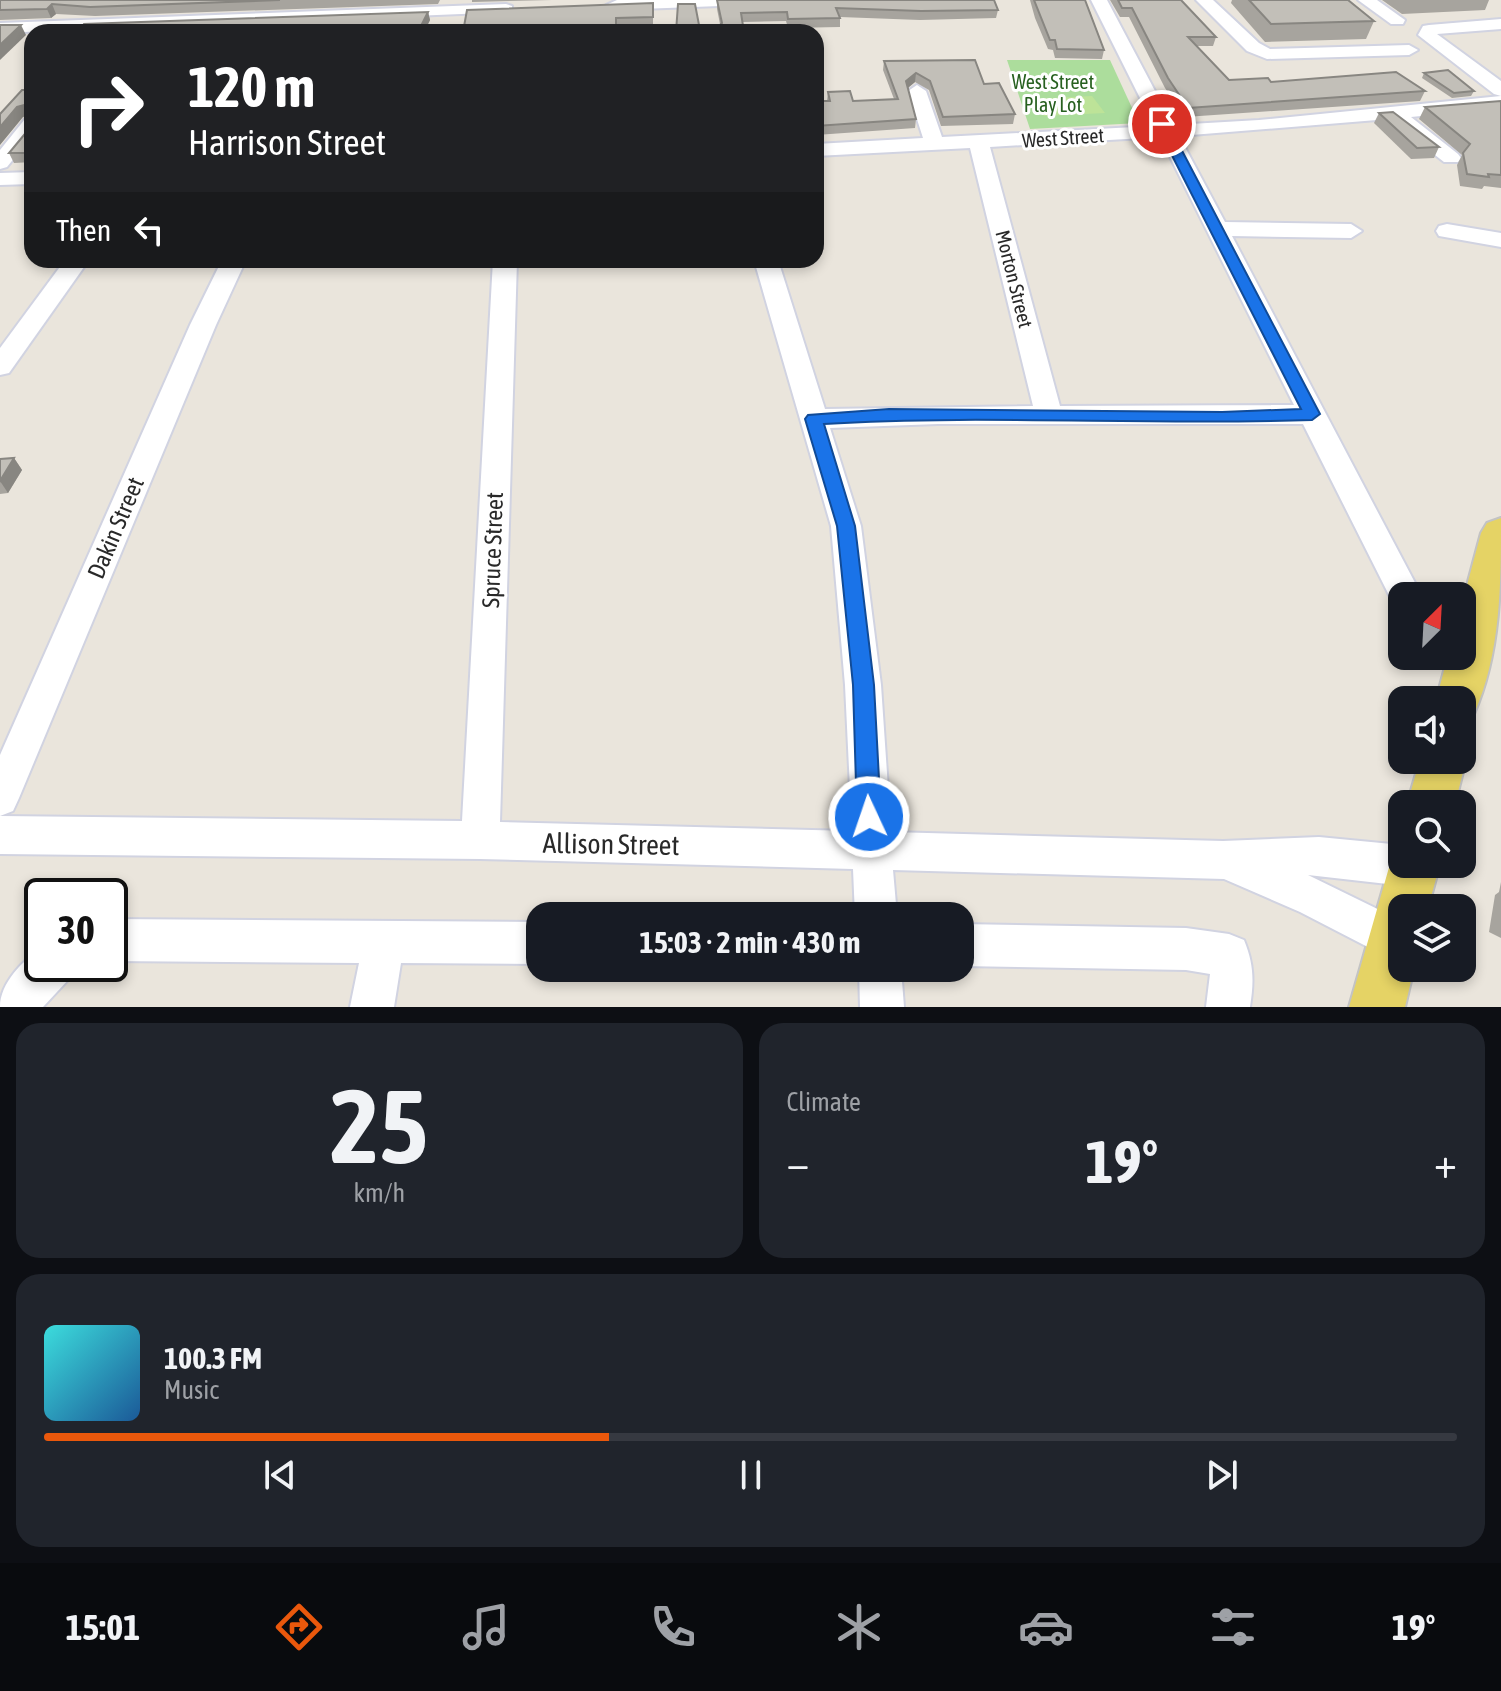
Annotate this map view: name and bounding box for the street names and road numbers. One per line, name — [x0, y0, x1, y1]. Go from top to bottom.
street label: West Street — [1021, 123, 1105, 152]
street label: Morton Street — [991, 228, 1038, 330]
street label: Dakin Street — [82, 473, 149, 583]
street label: Spruce Street — [477, 492, 508, 608]
street label: Allison Street — [542, 827, 680, 861]

